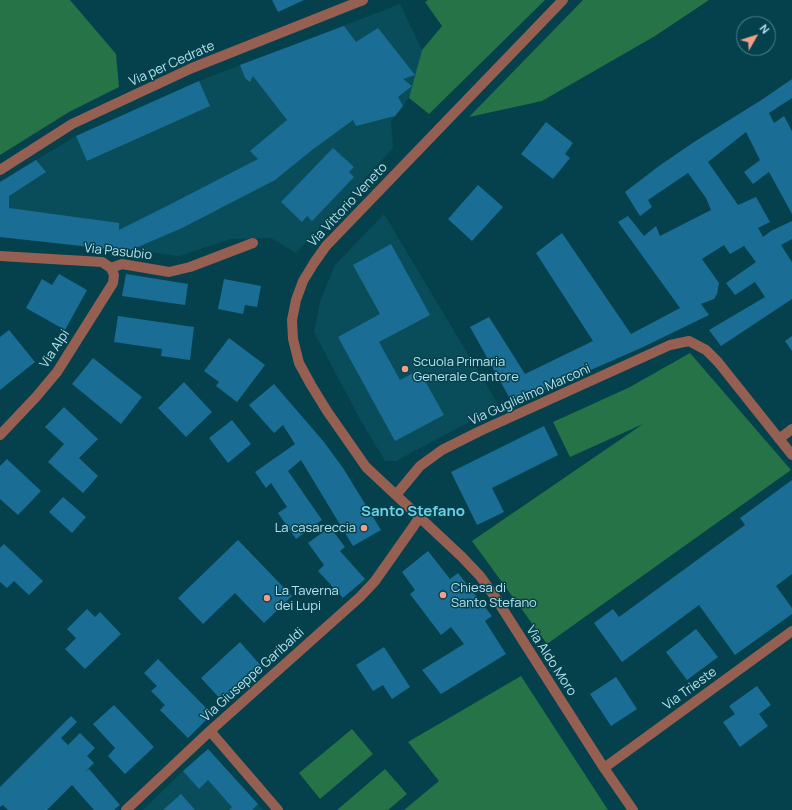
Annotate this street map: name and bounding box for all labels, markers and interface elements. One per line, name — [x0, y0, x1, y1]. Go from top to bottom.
north arrow — [736, 16, 776, 56]
text: N — [757, 21, 773, 37]
street label: Via per Cedrate — [127, 38, 217, 90]
street label: Via Vittorio Veneto — [305, 160, 391, 250]
street label: Via Pasubio — [83, 241, 153, 263]
street label: Via Alpi — [37, 327, 73, 371]
place label: Scuola Primaria Generale Cantore — [413, 354, 519, 385]
street label: Via Guglielmo Marconi — [467, 361, 593, 429]
marker: Scuola Primaria Generale Cantore — [400, 364, 410, 374]
district label: Santo Stefano — [361, 503, 465, 521]
place label: La casareccia — [275, 520, 356, 536]
marker: La casareccia — [359, 523, 369, 533]
place label: Chiesa di Santo Stefano — [451, 580, 537, 611]
place label: La Taverna dei Lupi — [275, 583, 339, 614]
marker: Chiesa di Santo Stefano — [438, 590, 448, 600]
marker: La Taverna dei Lupi — [262, 593, 272, 603]
street label: Via Aldo Moro — [523, 623, 579, 699]
street label: Via Giuseppe Garibaldi — [198, 625, 308, 725]
street label: Via Trieste — [660, 664, 720, 714]

